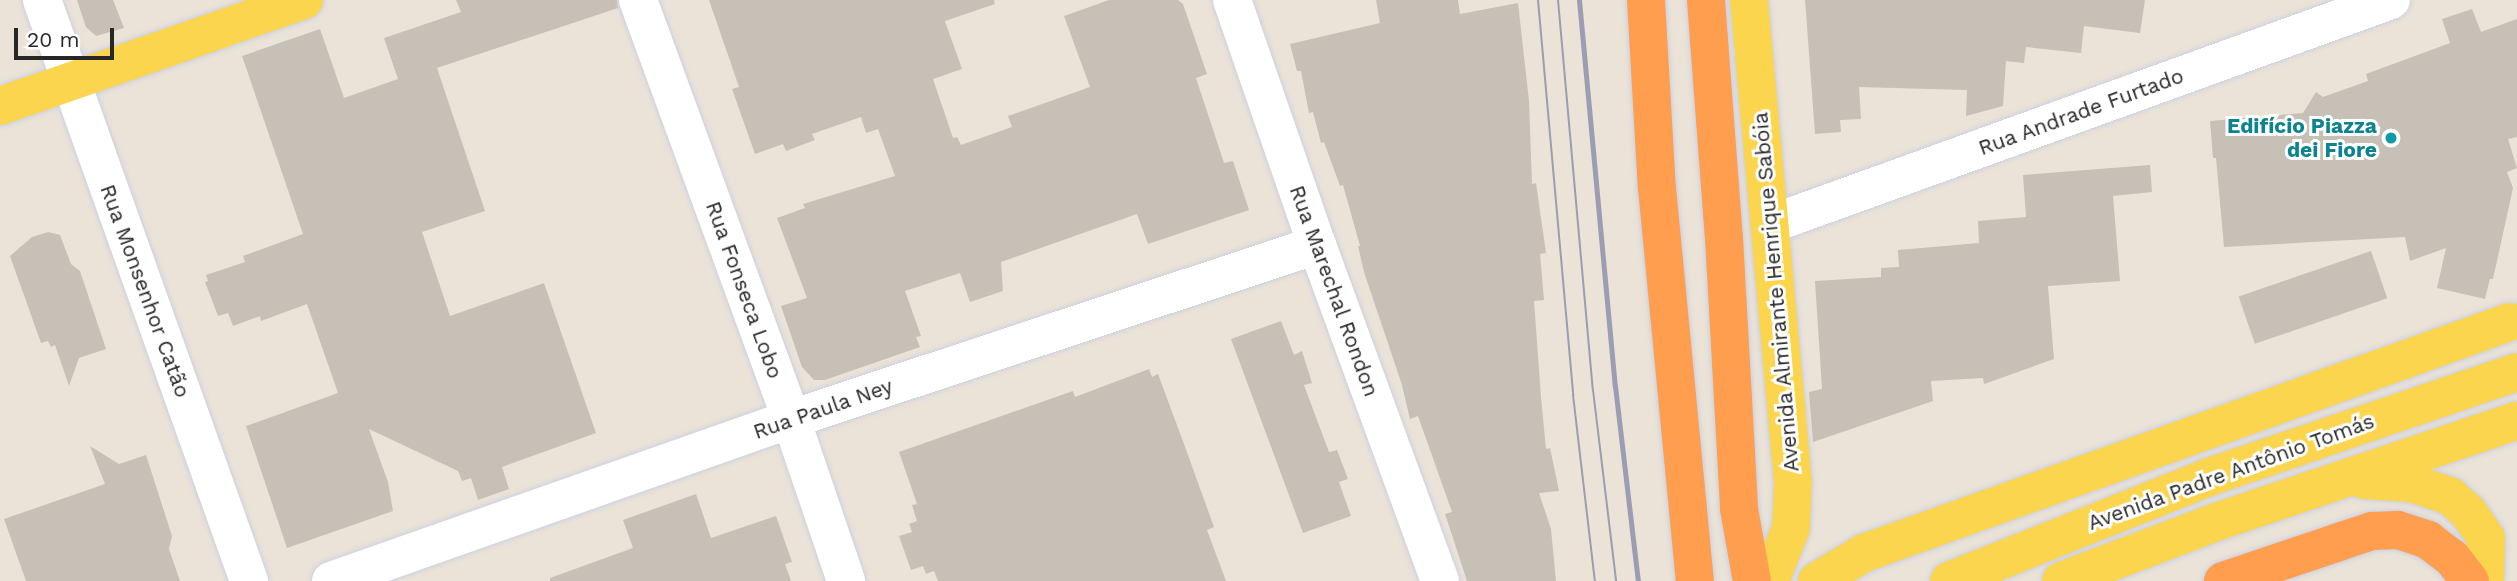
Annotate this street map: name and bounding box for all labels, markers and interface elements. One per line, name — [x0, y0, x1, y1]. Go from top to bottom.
scale bar — [18, 14, 117, 58]
text: 20 m — [27, 27, 79, 52]
street label: Rua Andrade Furtado — [1974, 63, 2188, 161]
street label: Avenida Almirante Henrique Sabóia — [1748, 110, 1804, 474]
place label: Edifício Piazza dei Fiore — [2227, 113, 2377, 163]
marker: Edifício Piazza dei Fiore — [2383, 130, 2399, 146]
street label: Rua Monsenhor Catão — [95, 181, 195, 401]
street label: Rua Marechal Rondon — [1284, 181, 1384, 401]
street label: Rua Fonseca Lobo — [700, 198, 788, 382]
street label: Rua Paula Ney — [750, 373, 896, 445]
street label: Avenida Padre Antônio Tomás — [2083, 408, 2379, 536]

